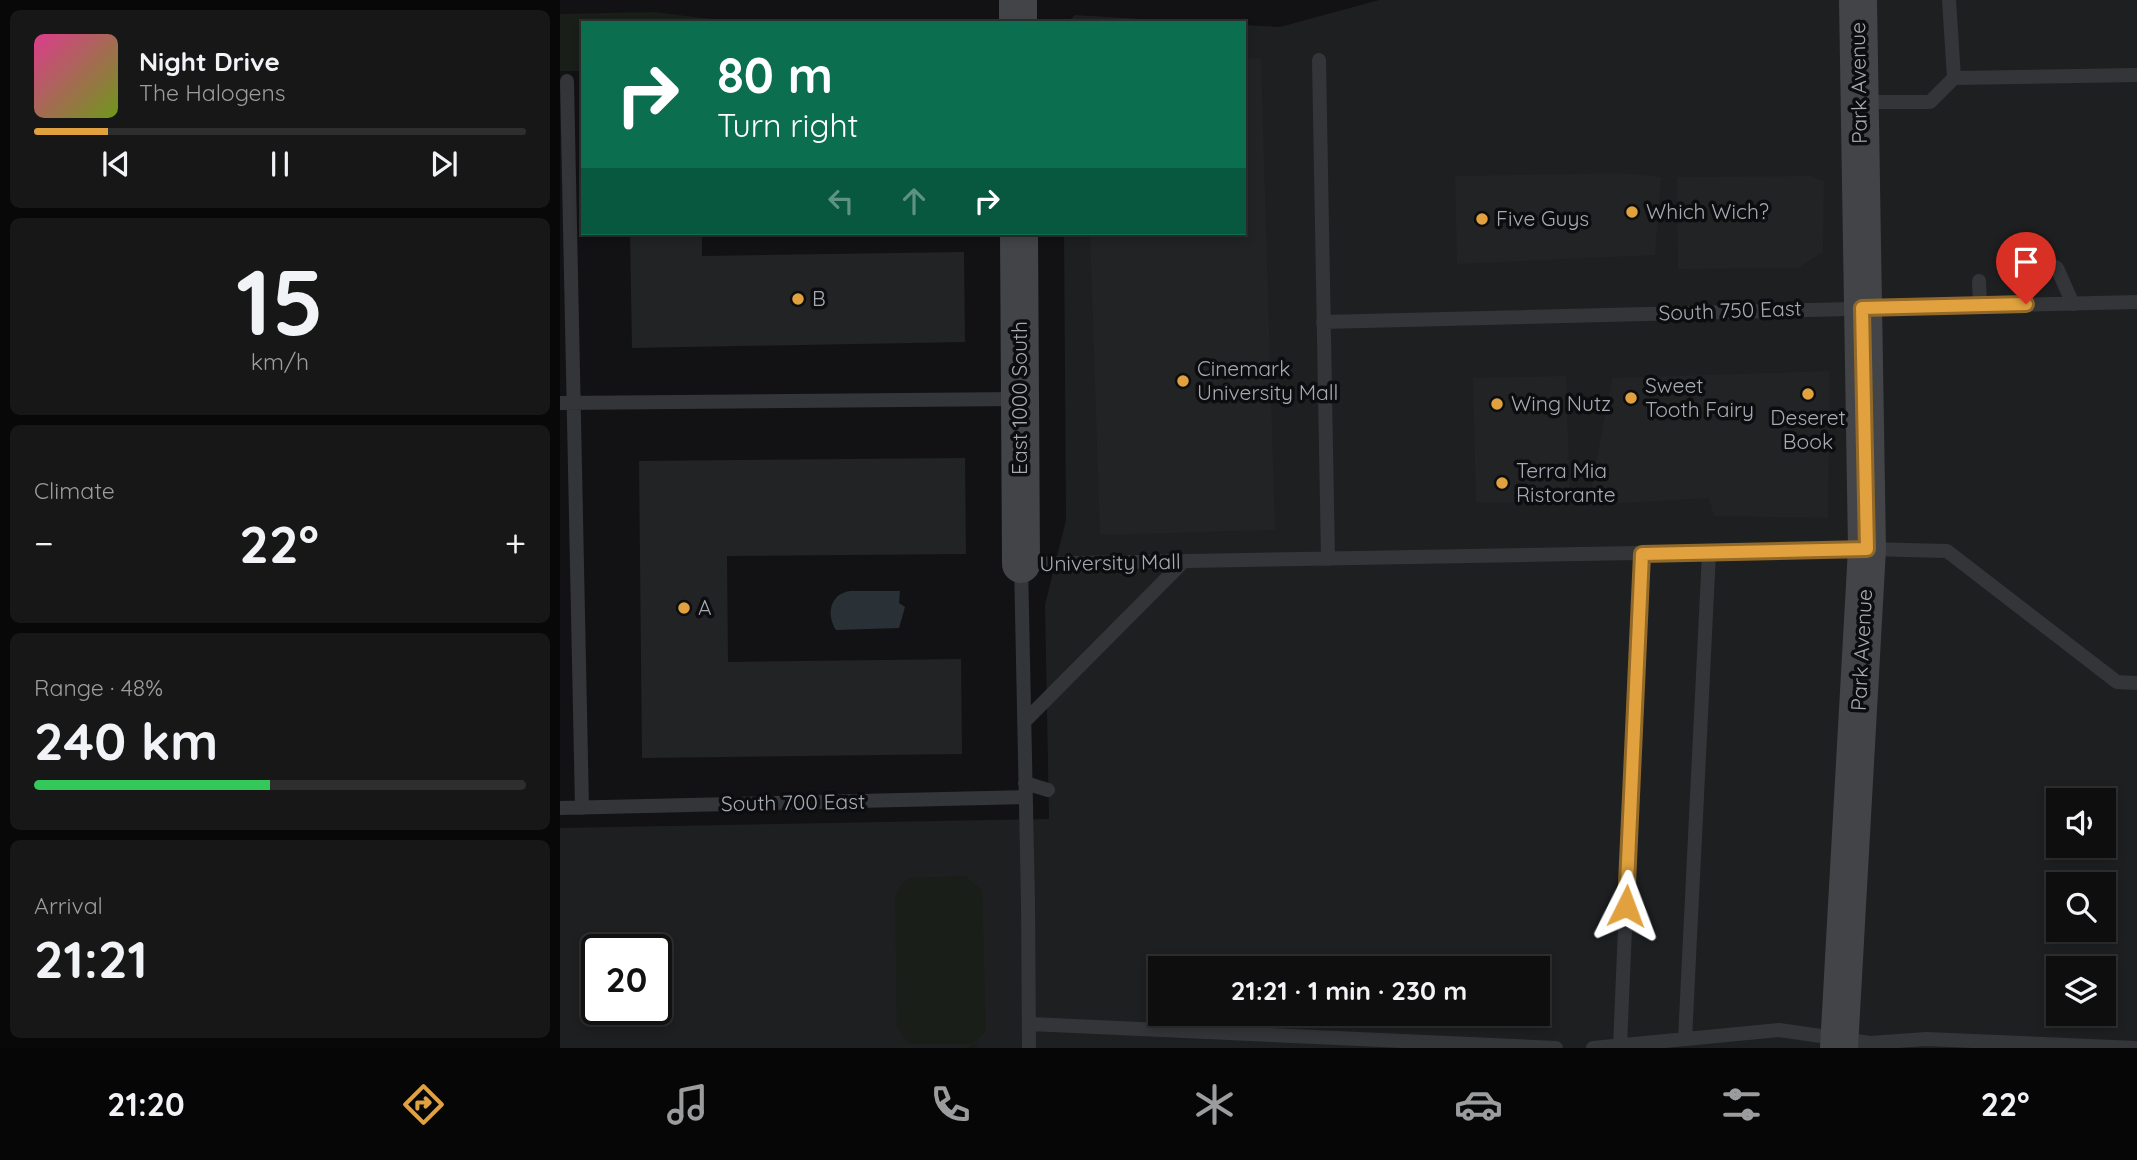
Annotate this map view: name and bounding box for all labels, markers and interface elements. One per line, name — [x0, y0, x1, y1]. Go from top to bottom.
street label: Park Avenue — [1844, 22, 1872, 144]
text: 80 m — [717, 44, 833, 105]
text: Night Drive — [139, 45, 280, 78]
icon: right — [602, 49, 693, 140]
text: The Halogens — [139, 78, 286, 107]
text: Turn right — [717, 105, 858, 145]
icon: previous — [97, 145, 135, 183]
icon: pause — [261, 145, 299, 183]
icon: next — [425, 145, 463, 183]
icon: left — [822, 182, 860, 220]
icon: ahead — [895, 182, 933, 220]
icon: right — [968, 182, 1006, 220]
place label: Which Wich? — [1646, 198, 1769, 224]
marker: Which Wich? — [1624, 204, 1640, 220]
place label: Five Guys — [1496, 205, 1589, 231]
marker: Five Guys — [1474, 211, 1490, 227]
pin — [1996, 232, 2056, 304]
icon: arrive — [2007, 243, 2045, 281]
text: 15 — [236, 244, 324, 358]
place label: B — [812, 285, 826, 311]
marker: B — [790, 291, 806, 307]
street label: South 750 East — [1658, 295, 1802, 325]
street label: East 1000 South — [1006, 321, 1032, 475]
text: km/h — [251, 347, 309, 376]
place label: Cinemark University Mall — [1197, 355, 1338, 405]
place label: Sweet Tooth Fairy — [1645, 372, 1754, 422]
marker: Cinemark University Mall — [1175, 373, 1191, 389]
marker: Deseret Book — [1800, 386, 1816, 402]
place label: Wing Nutz — [1511, 390, 1611, 416]
marker: Sweet Tooth Fairy — [1623, 390, 1639, 406]
marker: Wing Nutz — [1489, 396, 1505, 412]
place label: Deseret Book — [1770, 404, 1846, 454]
place label: Terra Mia Ristorante — [1516, 457, 1616, 507]
marker: Terra Mia Ristorante — [1494, 475, 1510, 491]
text: Climate — [34, 476, 115, 505]
text: 22° — [239, 511, 319, 576]
text: − — [34, 519, 54, 567]
text: + — [505, 519, 526, 567]
street label: University Mall — [1039, 548, 1181, 576]
street label: Park Avenue — [1845, 588, 1877, 712]
place label: A — [698, 594, 712, 620]
marker: A — [676, 600, 692, 616]
text: Range · 48% — [34, 673, 163, 702]
text: 240 km — [34, 708, 218, 773]
street label: South 700 East — [721, 788, 865, 816]
map controls — [2046, 788, 2116, 1026]
button: sound — [2046, 788, 2116, 858]
position arrow — [1589, 869, 1663, 943]
button: search — [2046, 872, 2116, 942]
text: Arrival — [34, 891, 103, 920]
text: 21:21 — [34, 926, 148, 991]
speed limit sign: 20 — [581, 934, 672, 1025]
button: layers — [2046, 956, 2116, 1026]
text: 21:21 · 1 min · 230 m — [1231, 974, 1467, 1007]
icon: directions — [399, 1080, 448, 1129]
icon: music — [663, 1080, 712, 1129]
icon: phone — [926, 1080, 975, 1129]
icon: climate — [1190, 1080, 1239, 1129]
icon: car — [1454, 1080, 1503, 1129]
icon: filters — [1717, 1080, 1766, 1129]
text: 21:20 — [107, 1084, 185, 1124]
text: 22° — [1981, 1084, 2030, 1124]

